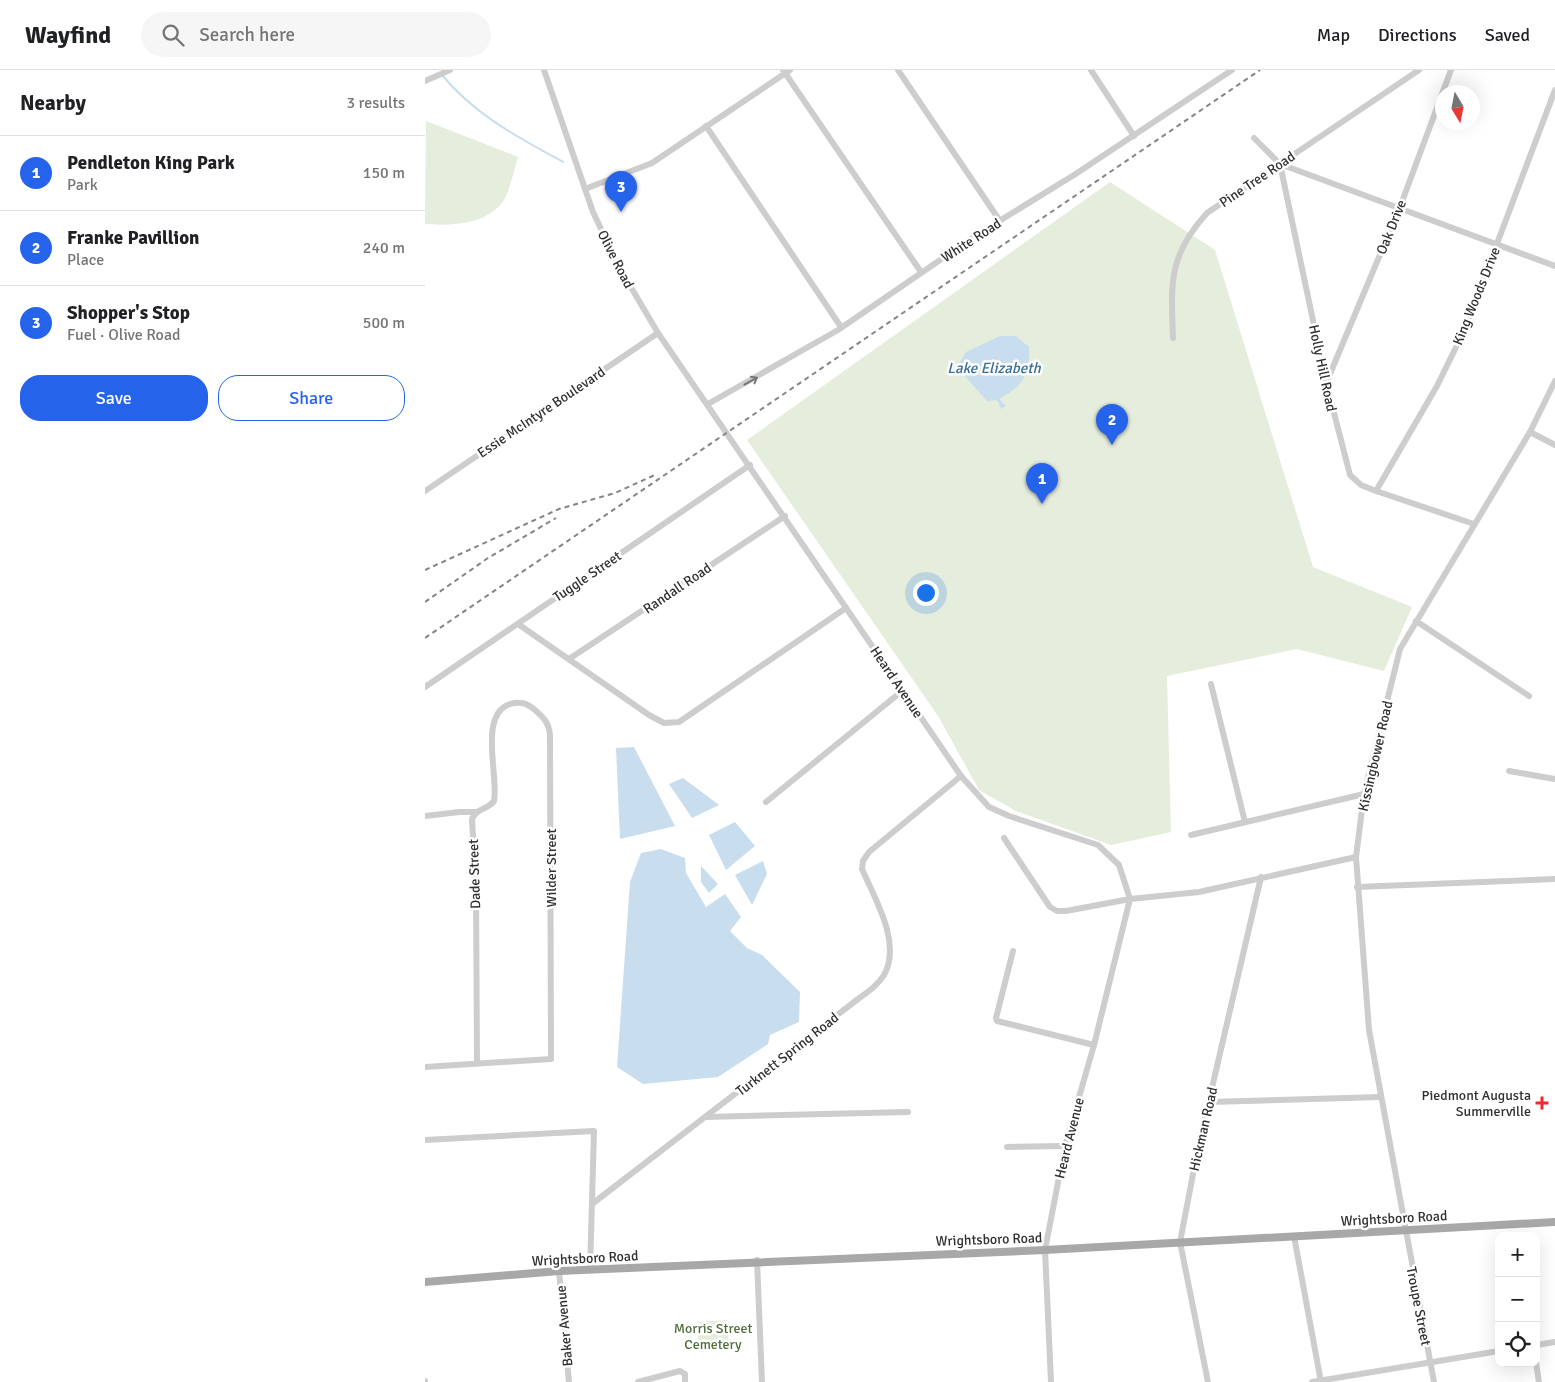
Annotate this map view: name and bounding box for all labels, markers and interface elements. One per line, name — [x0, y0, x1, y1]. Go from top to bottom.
search box — [141, 12, 491, 57]
text: Wayfind — [25, 20, 111, 50]
icon: search — [159, 21, 187, 49]
text: Search here — [199, 23, 295, 47]
text: Map — [1317, 24, 1350, 46]
text: Directions — [1378, 24, 1457, 46]
text: Saved — [1485, 24, 1530, 46]
north arrow — [1435, 85, 1480, 130]
text: Nearby — [20, 90, 86, 116]
text: 3 results — [346, 93, 405, 113]
street label: Pine Tree Road — [1216, 148, 1298, 211]
text: Pendleton King Park — [67, 151, 235, 175]
text: 1 — [32, 163, 40, 183]
text: 150 m — [363, 163, 405, 183]
pin: 3 — [605, 171, 637, 212]
text: Park — [67, 175, 98, 195]
street label: Oak Drive — [1373, 197, 1410, 257]
street label: White Road — [938, 215, 1004, 266]
text: Franke Pavillion — [67, 226, 200, 250]
street label: Olive Road — [594, 227, 637, 291]
text: 2 — [32, 238, 40, 258]
text: 240 m — [363, 238, 405, 258]
street label: King Woods Drive — [1449, 245, 1504, 348]
text: Place — [67, 250, 104, 270]
text: Shopper's Stop — [67, 301, 190, 325]
text: 3 — [32, 313, 40, 333]
text: 500 m — [363, 313, 405, 333]
street label: Holly Hill Road — [1305, 323, 1340, 413]
text: Fuel · Olive Road — [67, 325, 180, 345]
water label: Lake Elizabeth — [947, 359, 1041, 377]
street label: Essie McIntyre Boulevard — [474, 363, 608, 461]
button: Save — [20, 375, 208, 421]
button: Share — [218, 375, 405, 421]
one-way arrow — [744, 376, 758, 386]
pin: 2 — [1096, 404, 1128, 445]
pin: 1 — [1026, 463, 1058, 504]
street label: Tuggle Street — [550, 547, 625, 605]
street label: Randall Road — [640, 559, 715, 617]
your location — [913, 580, 939, 606]
street label: Heard Avenue — [866, 643, 927, 721]
street label: Kissingbower Road — [1355, 699, 1396, 813]
street label: Wilder Street — [543, 828, 560, 907]
street label: Dade Street — [465, 839, 484, 909]
street label: Turknett Spring Road — [733, 1009, 842, 1100]
street label: Hickman Road — [1186, 1085, 1221, 1173]
place label: Piedmont Augusta Summerville — [1422, 1087, 1531, 1120]
street label: Heard Avenue — [1051, 1096, 1088, 1180]
marker: Piedmont Augusta Summerville — [1535, 1096, 1549, 1110]
street label: Wrightsboro Road — [1340, 1207, 1448, 1230]
street label: Wrightsboro Road — [935, 1229, 1043, 1250]
map controls — [1495, 1232, 1540, 1367]
button: + — [1495, 1232, 1540, 1277]
street label: Wrightsboro Road — [531, 1247, 639, 1270]
street label: Troupe Street — [1403, 1265, 1435, 1347]
button: − — [1495, 1277, 1540, 1322]
street label: Baker Avenue — [552, 1285, 577, 1367]
park label: Morris Street Cemetery — [674, 1320, 752, 1353]
button: locate — [1495, 1322, 1540, 1367]

